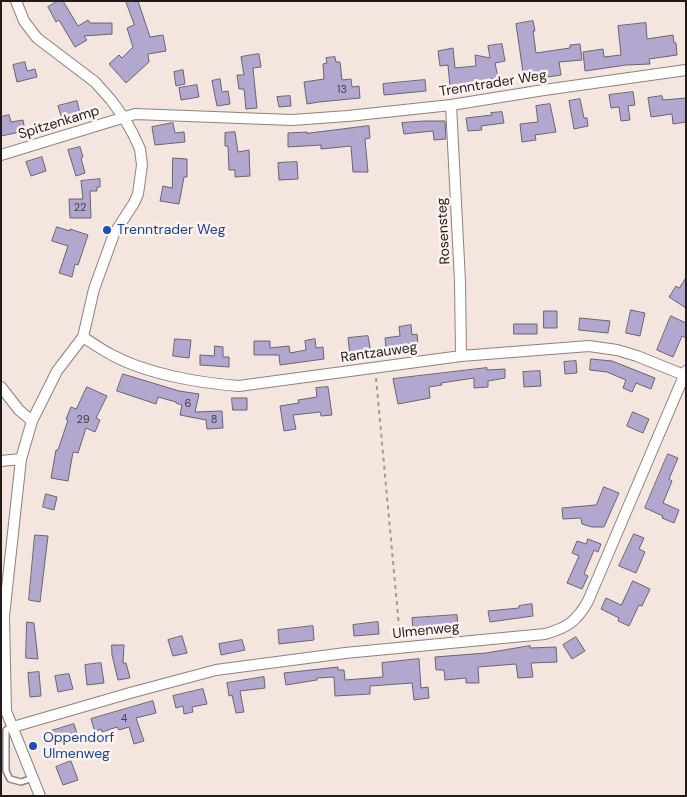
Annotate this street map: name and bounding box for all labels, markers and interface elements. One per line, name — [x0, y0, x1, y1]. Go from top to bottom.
street label: Trenntrader Weg — [438, 67, 548, 101]
house number: 13 — [337, 83, 347, 97]
street label: Spitzenkamp — [16, 103, 102, 143]
street label: Rosensteg — [434, 197, 454, 265]
house number: 22 — [74, 201, 86, 215]
place label: Trenntrader Weg — [117, 222, 225, 238]
marker: Trenntrader Weg — [101, 224, 113, 236]
street label: Rantzauweg — [339, 339, 419, 367]
house number: 6 — [185, 397, 191, 411]
house number: 29 — [76, 413, 90, 427]
house number: 8 — [211, 413, 217, 427]
street label: Ulmenweg — [392, 619, 460, 643]
house number: 4 — [121, 712, 127, 726]
place label: Oppendorf Ulmenweg — [43, 730, 114, 762]
marker: Oppendorf Ulmenweg — [27, 740, 39, 752]

